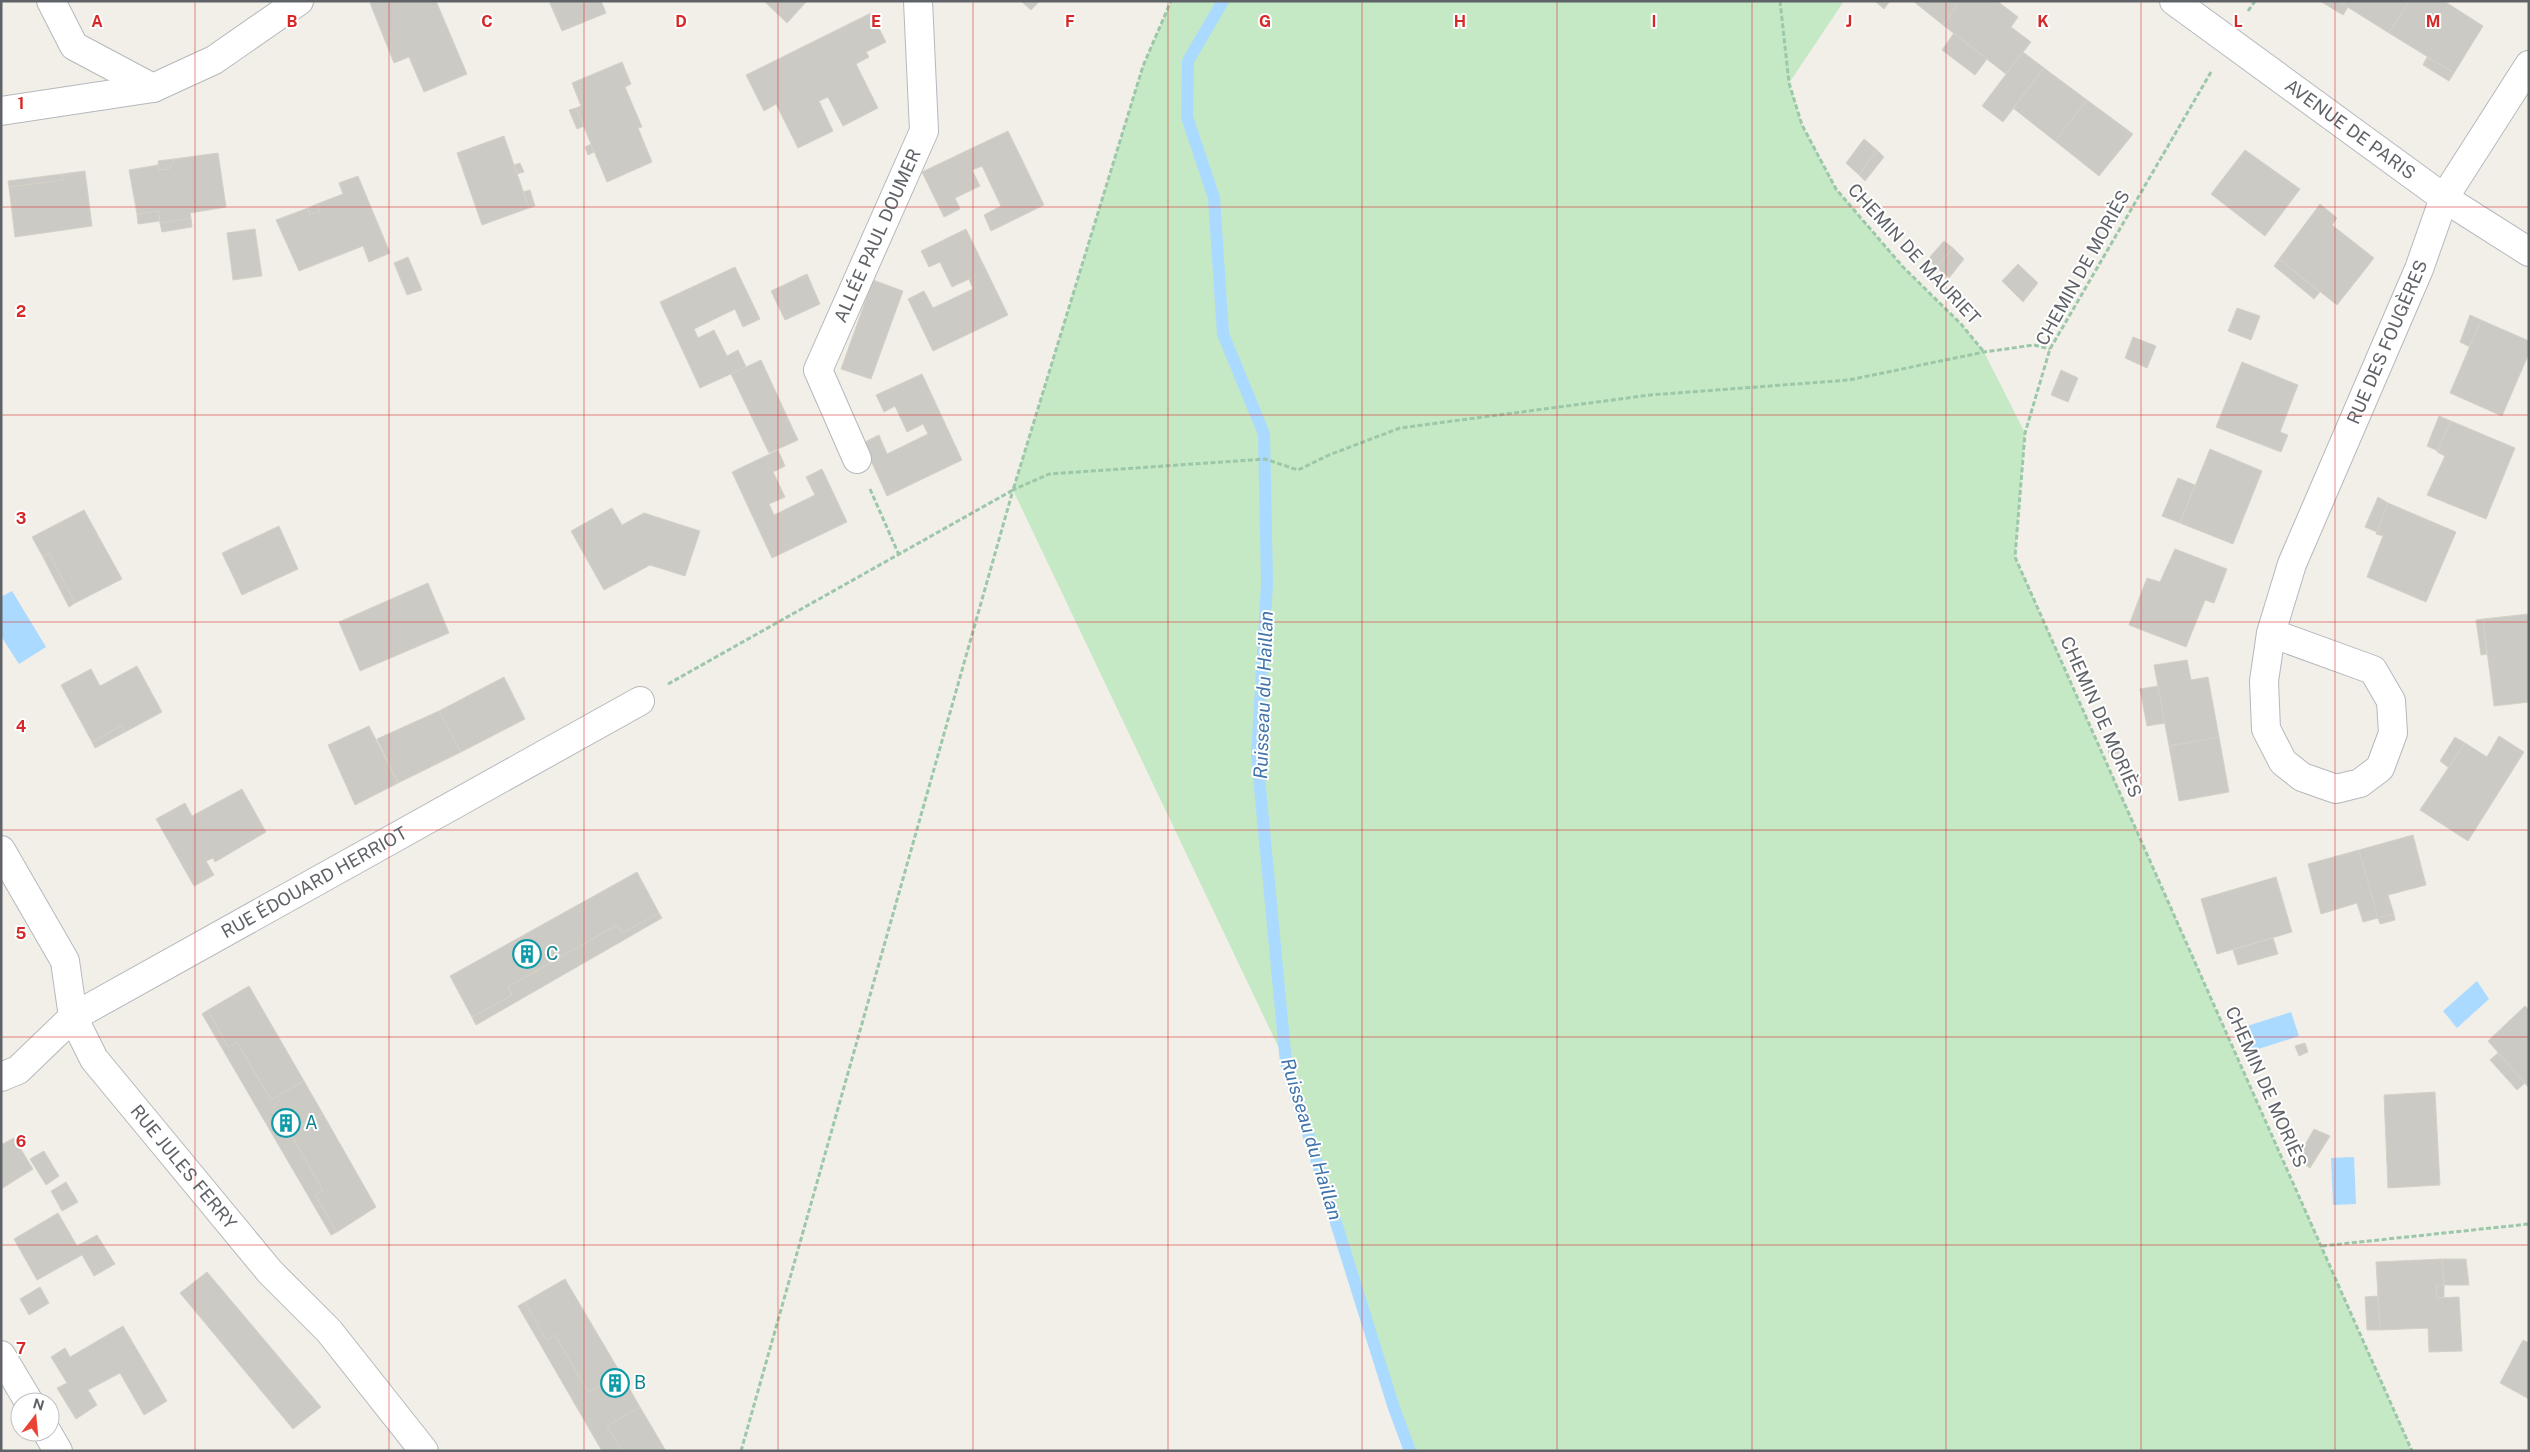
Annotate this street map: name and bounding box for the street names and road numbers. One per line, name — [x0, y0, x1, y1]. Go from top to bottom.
street label: AVENUE DE PARIS — [2281, 75, 2420, 184]
street label: ALLÉE PAUL DOUMER — [829, 145, 925, 326]
street label: CHEMIN DE MAURIET — [1844, 179, 1985, 329]
street label: CHEMIN DE MORIÈS — [2030, 186, 2134, 349]
street label: RUE DES FOUGÈRES — [2342, 257, 2431, 427]
street label: CHEMIN DE MORIÈS — [2056, 633, 2147, 801]
street label: RUE ÉDOUARD HERRIOT — [218, 822, 411, 942]
street label: CHEMIN DE MORIÈS — [2221, 1003, 2312, 1171]
street label: RUE JULES FERRY — [126, 1101, 241, 1233]

